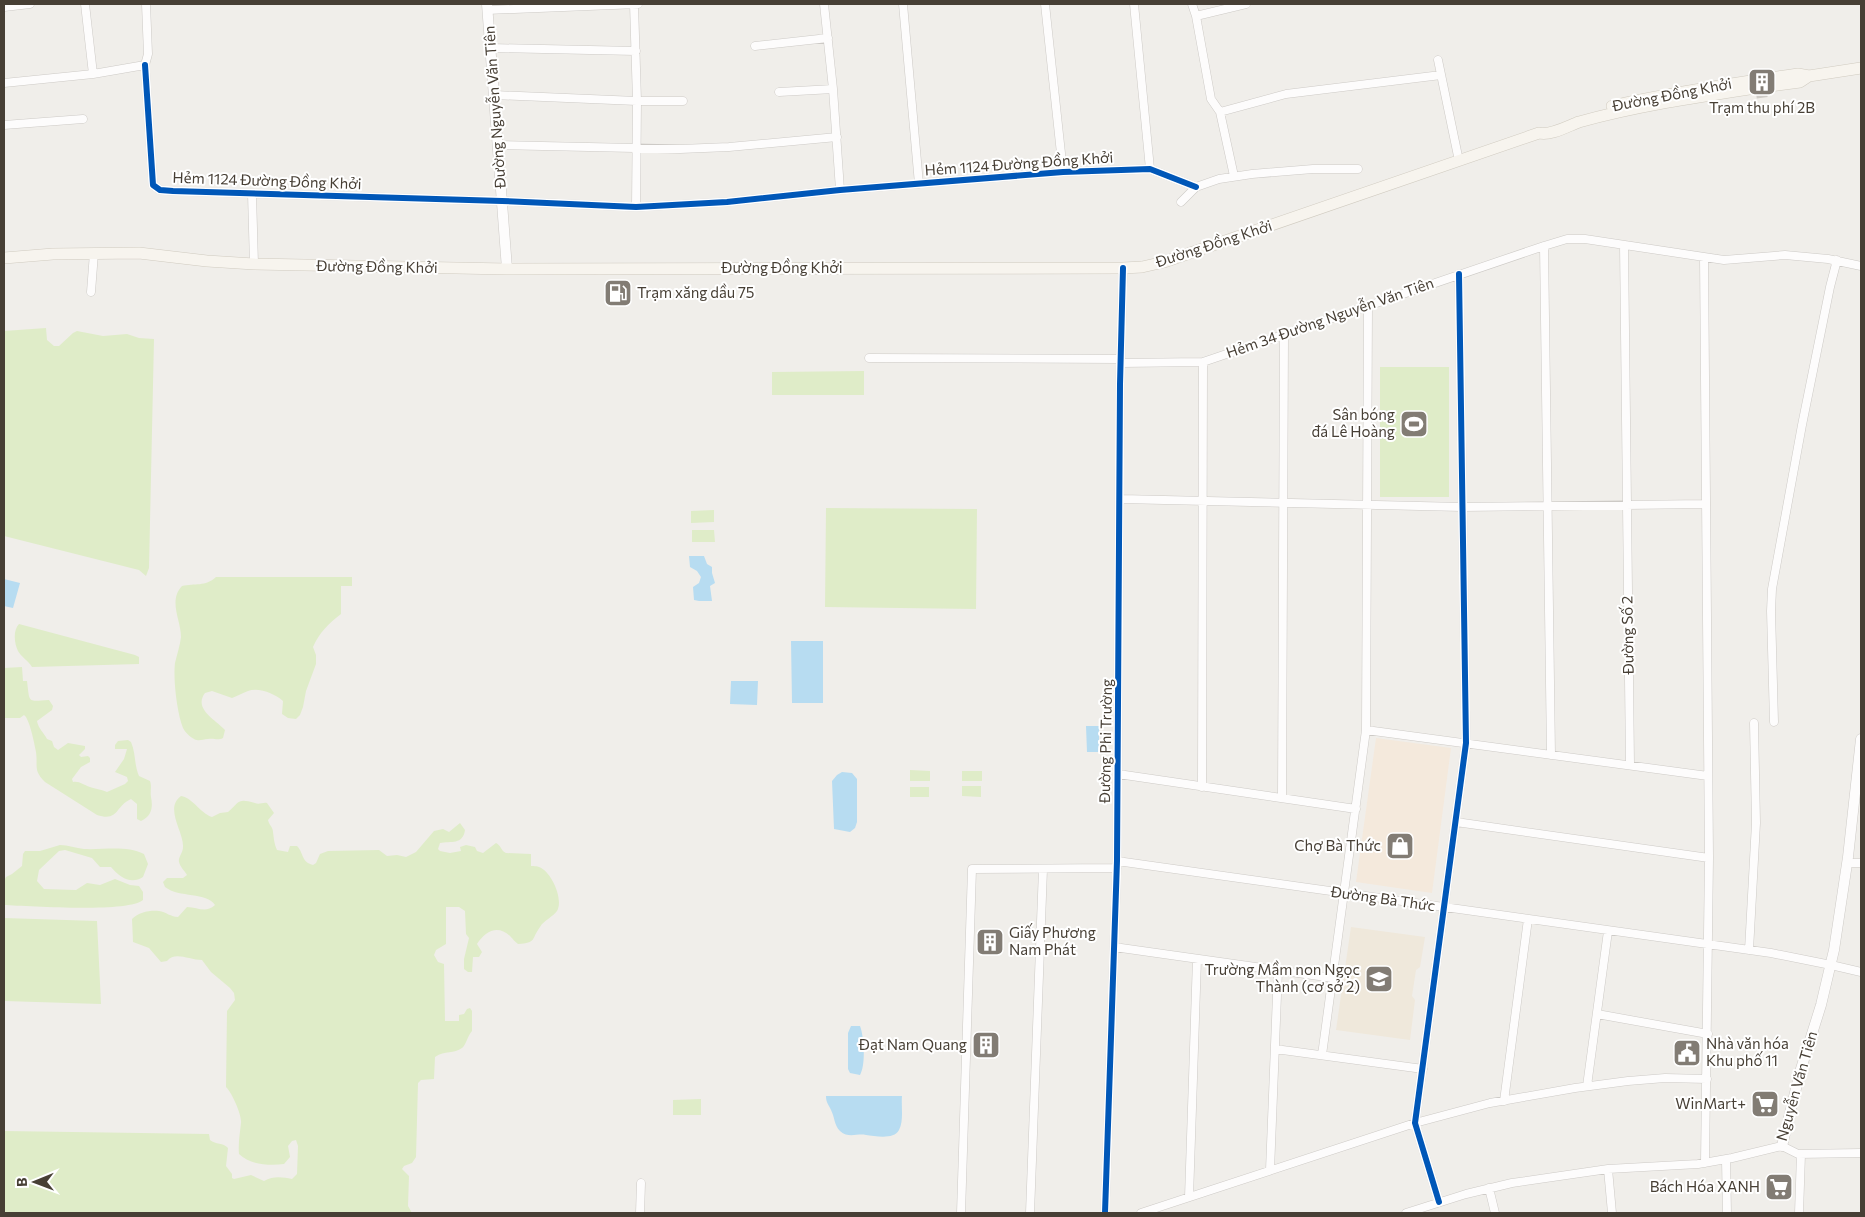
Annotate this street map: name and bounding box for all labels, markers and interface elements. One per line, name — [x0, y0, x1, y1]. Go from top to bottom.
street label: Đường Nguyễn Văn Tiên — [479, 25, 509, 190]
building icon: Trạm thu phí 2B — [1747, 67, 1777, 97]
street label: Đường Đồng Khởi — [1610, 74, 1733, 115]
place label: Trạm thu phí 2B — [1709, 98, 1815, 116]
street label: Hẻm 1124 Đường Đồng Khởi — [924, 147, 1114, 179]
street label: Hẻm 1124 Đường Đồng Khởi — [172, 168, 362, 192]
street label: Đường Đồng Khởi — [1152, 216, 1274, 271]
street label: Đường Đồng Khởi — [315, 256, 438, 276]
street label: Đường Đồng Khởi — [720, 258, 843, 276]
street label: Hẻm 34 Đường Nguyễn Văn Tiên — [1223, 273, 1436, 361]
fuel station icon: Trạm xăng dầu 75 — [603, 278, 633, 308]
place label: Trạm xăng dầu 75 — [637, 283, 754, 301]
place label: Sân bóng đá Lê Hoàng — [1312, 405, 1395, 440]
sports icon: Sân bóng đá Lê Hoàng — [1399, 409, 1429, 439]
street label: Đường Số 2 — [1617, 596, 1637, 675]
street label: Đường Phi Trường — [1095, 679, 1115, 804]
shop icon: Chợ Bà Thức — [1385, 831, 1415, 861]
place label: Chợ Bà Thức — [1294, 836, 1381, 854]
street label: Đường Bà Thức — [1329, 882, 1436, 914]
place label: Giấy Phương Nam Phát — [1009, 923, 1096, 958]
building icon: Giấy Phương Nam Phát — [975, 927, 1005, 957]
place label: Trường Mầm non Ngọc Thành (cơ sở 2) — [1204, 960, 1360, 995]
school or university icon: Trường Mầm non Ngọc Thành (cơ sở 2) — [1364, 964, 1394, 994]
street label: Nguyễn Văn Tiên — [1772, 1029, 1820, 1143]
building icon: Đạt Nam Quang — [971, 1030, 1001, 1060]
place label: Nhà văn hóa Khu phố 11 — [1706, 1034, 1789, 1069]
place label: Đạt Nam Quang — [858, 1035, 967, 1053]
public building icon: Nhà văn hóa Khu phố 11 — [1672, 1038, 1702, 1068]
supermarket icon: WinMart+ — [1750, 1089, 1780, 1119]
place label: WinMart+ — [1675, 1094, 1746, 1112]
north arrow — [10, 1157, 60, 1207]
supermarket icon: Bách Hóa XANH — [1764, 1172, 1794, 1202]
text: B — [13, 1177, 30, 1187]
place label: Bách Hóa XANH — [1650, 1177, 1760, 1195]

